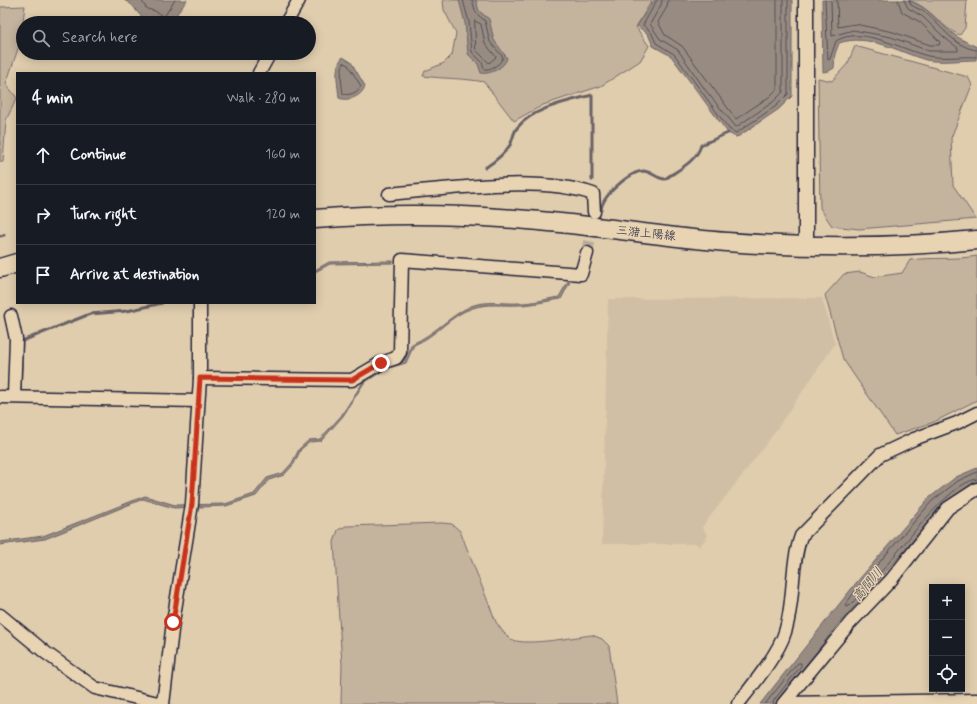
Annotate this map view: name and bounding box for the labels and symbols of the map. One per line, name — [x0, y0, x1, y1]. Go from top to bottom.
street label: 三潴上陽線 — [615, 223, 677, 245]
route end — [372, 354, 390, 372]
water label: 高間川 — [849, 565, 887, 605]
route start — [164, 613, 182, 631]

